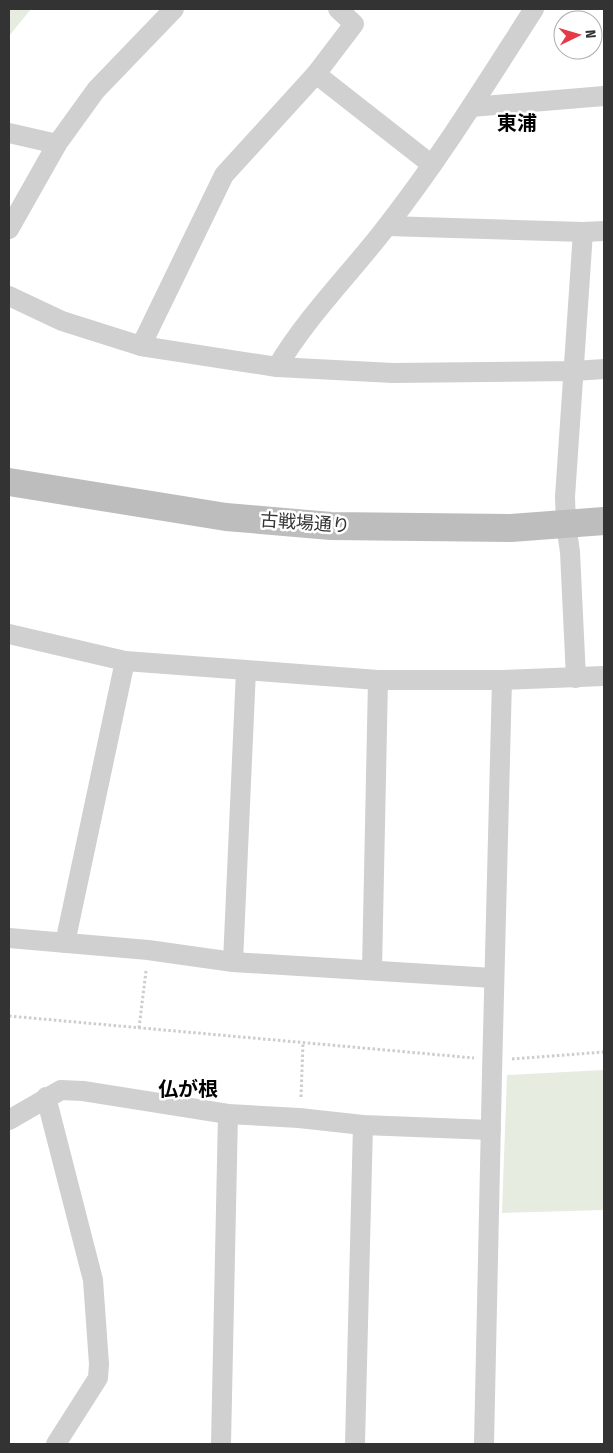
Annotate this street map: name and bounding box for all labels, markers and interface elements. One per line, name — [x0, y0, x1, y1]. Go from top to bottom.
north arrow — [553, 10, 603, 60]
text: N — [582, 29, 599, 39]
district label: 東浦 — [497, 111, 537, 135]
street label: 古戦場通り — [259, 509, 351, 537]
district label: 仏が根 — [158, 1077, 218, 1101]

